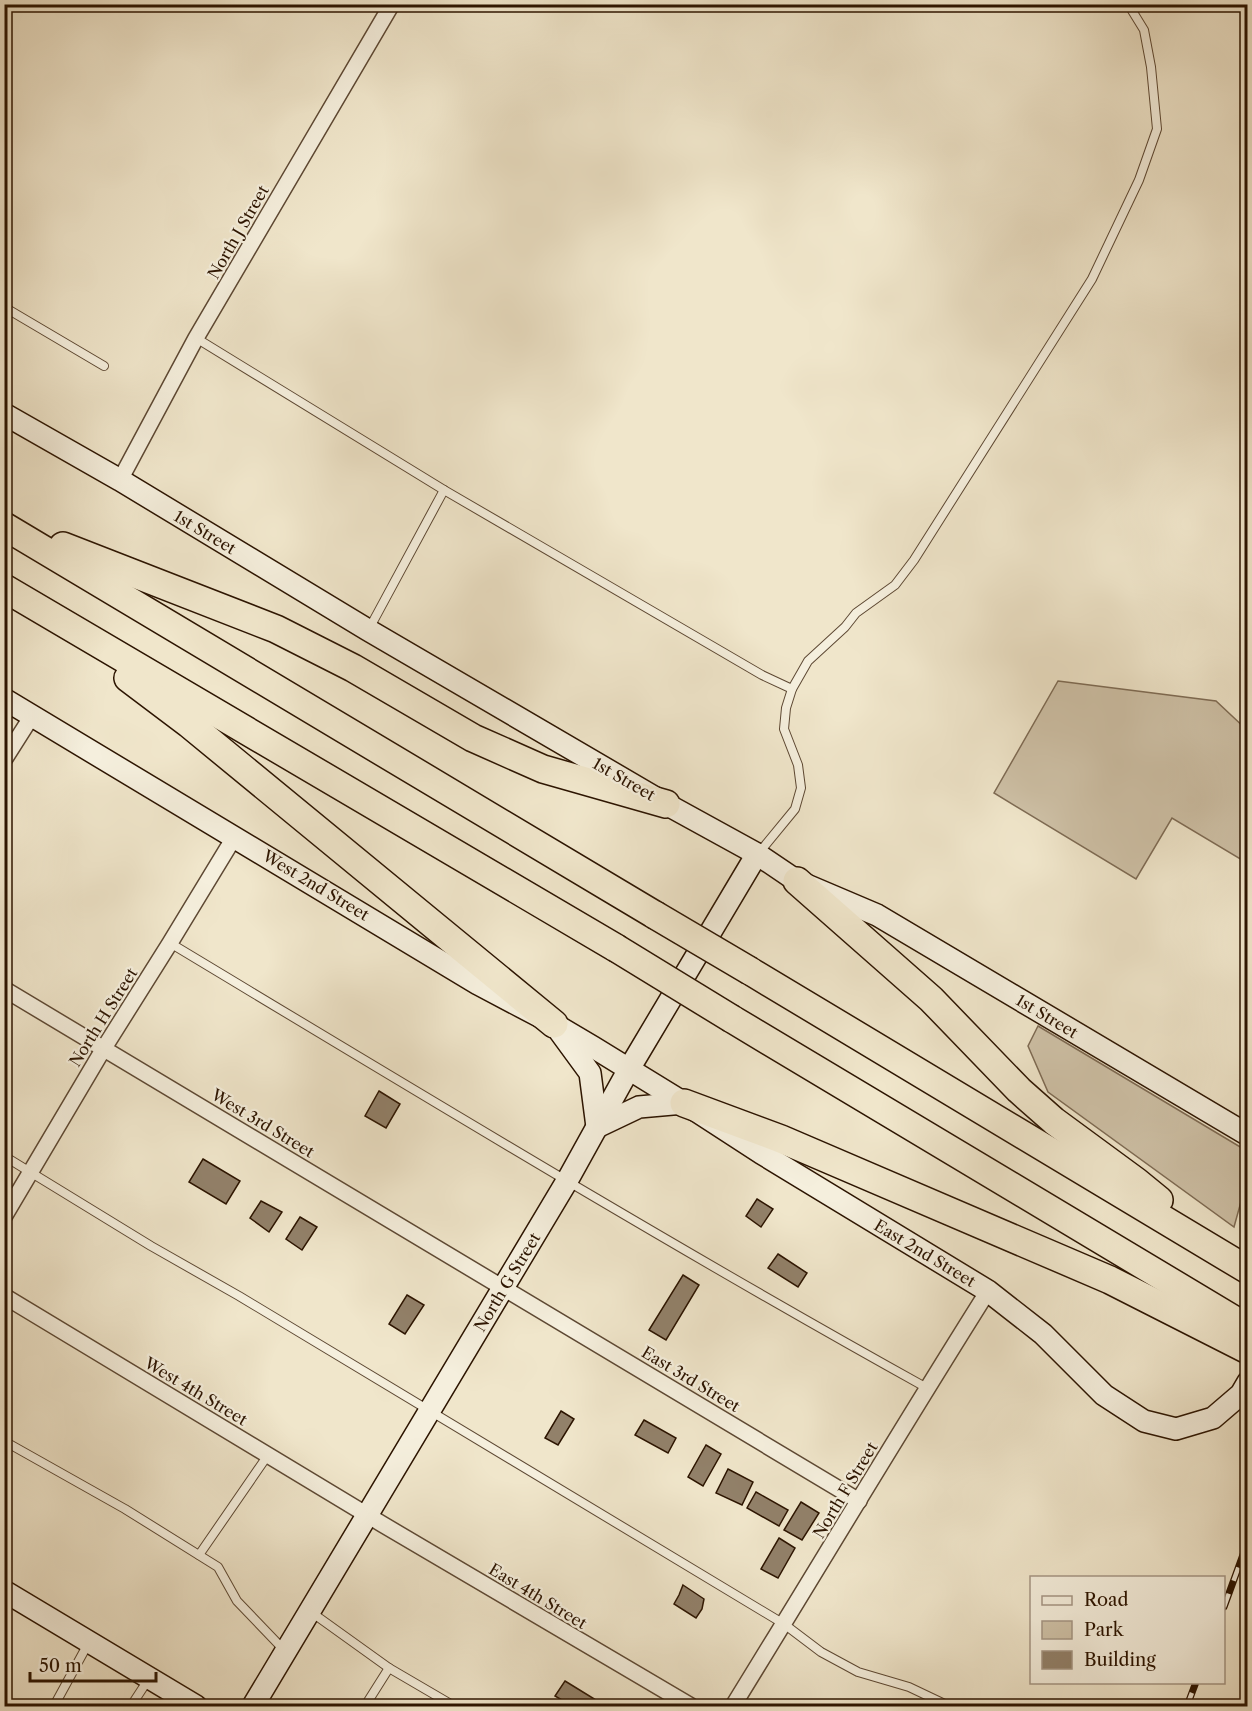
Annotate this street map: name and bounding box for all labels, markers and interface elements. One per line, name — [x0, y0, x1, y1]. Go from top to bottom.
street label: North J Street — [203, 181, 273, 282]
street label: 1st Street — [170, 506, 240, 558]
street label: 1st Street — [589, 753, 659, 805]
street label: West 2nd Street — [258, 845, 373, 925]
street label: North H Street — [65, 964, 141, 1070]
street label: 1st Street — [1012, 990, 1082, 1042]
street label: West 3rd Street — [207, 1084, 318, 1162]
street label: East 2nd Street — [871, 1215, 980, 1291]
street label: North G Street — [470, 1229, 545, 1335]
street label: East 3rd Street — [638, 1342, 744, 1416]
street label: West 4th Street — [140, 1352, 251, 1430]
street label: North F Street — [808, 1438, 882, 1542]
street label: East 4th Street — [485, 1559, 591, 1633]
legend — [1030, 1576, 1225, 1684]
text: Road — [1084, 1589, 1129, 1611]
text: Park — [1084, 1619, 1125, 1641]
scale bar — [30, 1645, 156, 1683]
text: Building — [1084, 1649, 1156, 1671]
text: 50 m — [39, 1655, 82, 1677]

